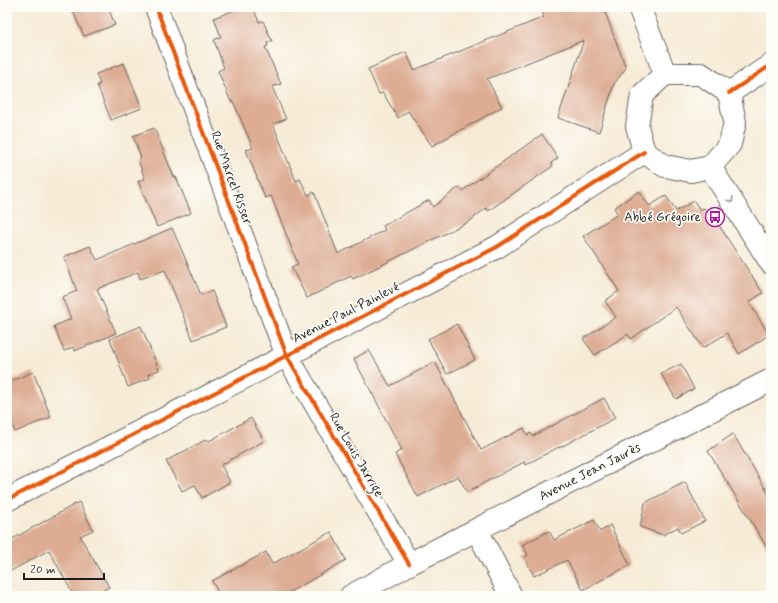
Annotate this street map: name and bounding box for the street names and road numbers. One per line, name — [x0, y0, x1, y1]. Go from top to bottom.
street label: Rue Marcel Risser — [206, 129, 256, 228]
street label: Avenue Paul Painlevé — [290, 279, 402, 347]
street label: Rue Louis Jarrige — [323, 410, 387, 501]
street label: Avenue Jean Jaurès — [536, 439, 644, 505]

